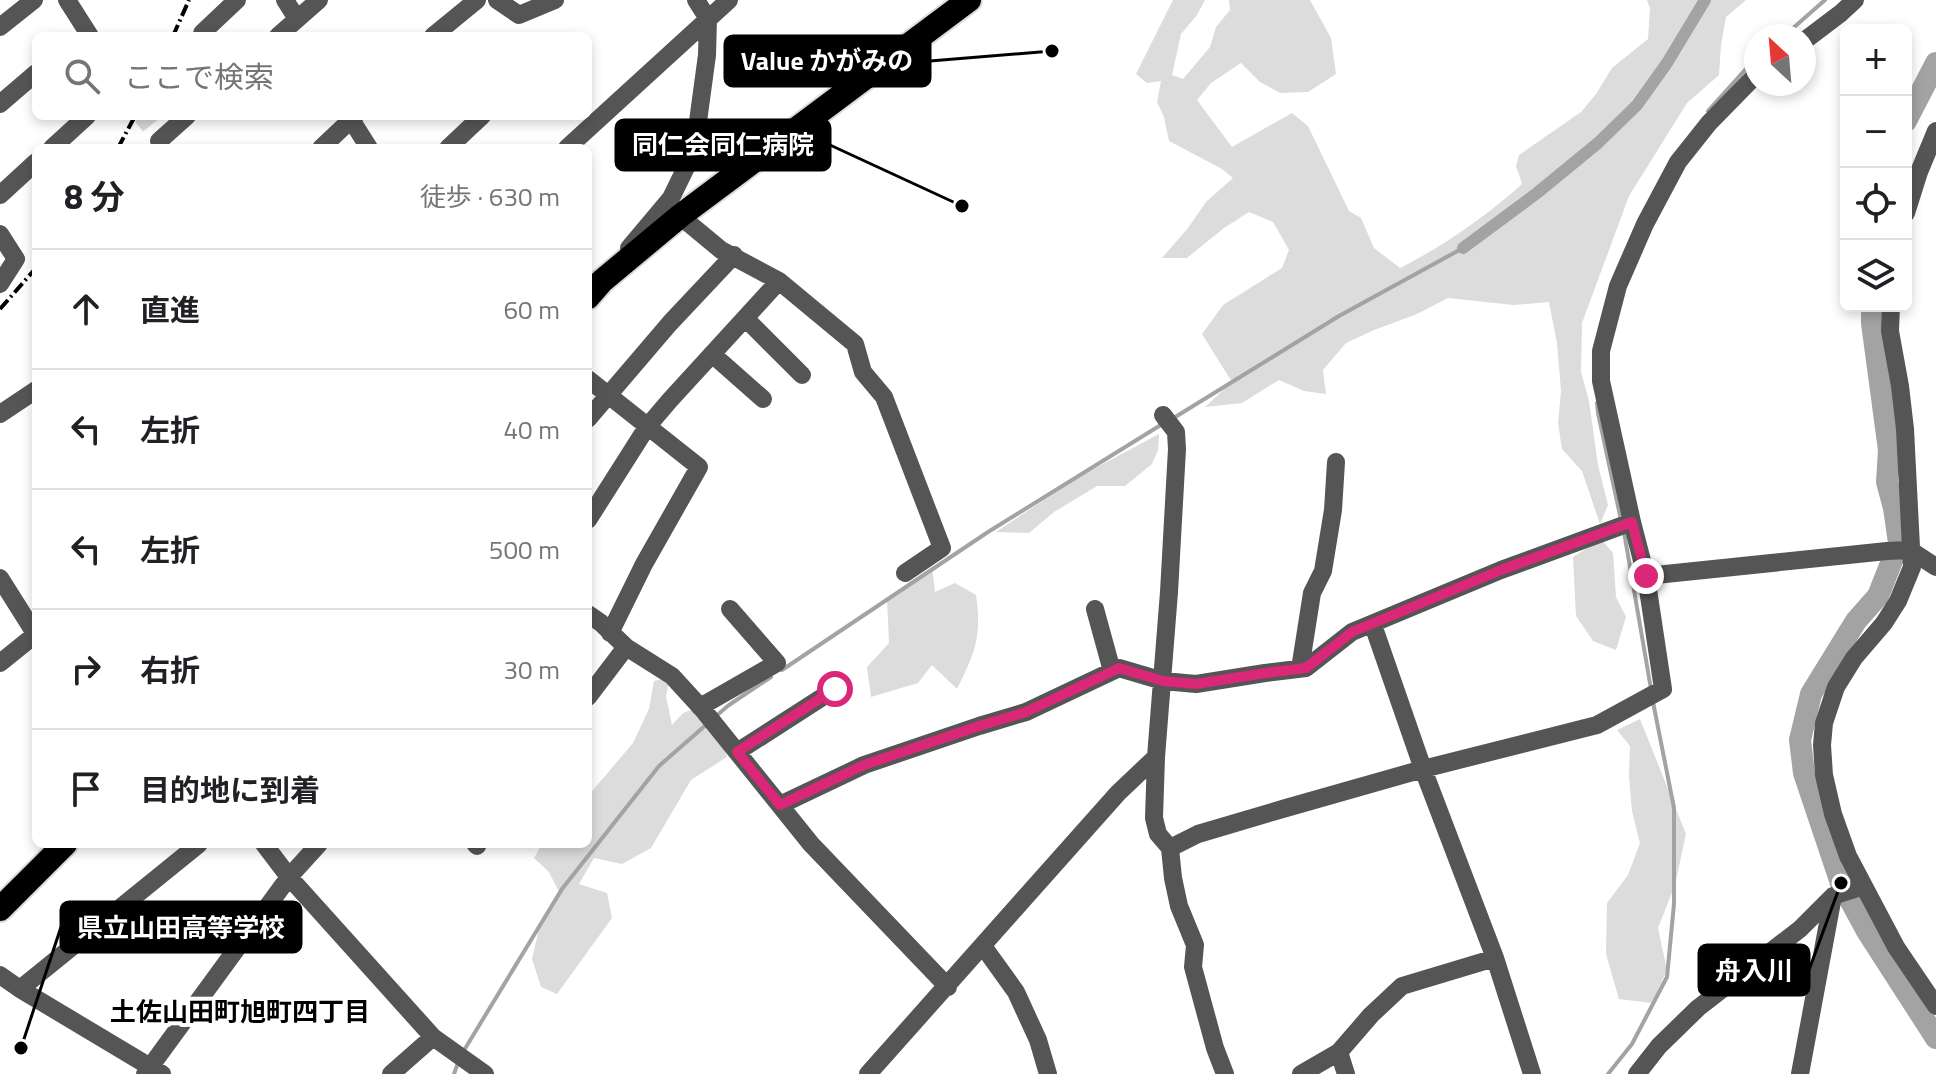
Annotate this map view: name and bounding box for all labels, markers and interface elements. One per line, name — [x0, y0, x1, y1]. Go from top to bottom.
north arrow — [1744, 24, 1816, 96]
map controls — [1840, 24, 1912, 312]
button: + — [1840, 24, 1912, 96]
search box — [32, 32, 592, 120]
callout: Value かがみの — [725, 36, 930, 86]
text: Value かがみの — [741, 41, 913, 80]
icon: search — [60, 54, 104, 98]
text: ここで検索 — [124, 54, 274, 100]
button: − — [1840, 96, 1912, 168]
callout: 同仁会同仁病院 — [616, 120, 830, 170]
text: 同仁会同仁病院 — [632, 125, 814, 164]
button: locate — [1840, 168, 1912, 240]
text: 8 分 — [64, 170, 125, 222]
text: 徒歩 · 630 m — [420, 177, 560, 216]
button: layers — [1840, 240, 1912, 312]
icon: ahead — [64, 287, 108, 331]
text: 直進 — [140, 287, 200, 333]
text: 60 m — [503, 290, 560, 329]
icon: left — [64, 407, 108, 451]
text: 左折 — [140, 407, 200, 453]
text: 40 m — [503, 410, 560, 449]
icon: left — [64, 527, 108, 571]
text: 左折 — [140, 527, 200, 573]
text: 500 m — [489, 530, 560, 569]
route end — [1628, 558, 1664, 594]
icon: right — [64, 647, 108, 691]
text: 右折 — [140, 647, 200, 693]
text: 30 m — [503, 650, 560, 689]
route start — [817, 671, 853, 707]
icon: arrive — [64, 767, 108, 811]
text: 目的地に到着 — [140, 767, 320, 813]
callout: 県立山田高等学校 — [61, 902, 301, 952]
text: 県立山田高等学校 — [77, 908, 285, 947]
callout: 舟入川 — [1699, 945, 1809, 995]
text: 舟入川 — [1715, 951, 1793, 990]
district label: 土佐山田町旭町四丁目 — [110, 992, 370, 1031]

